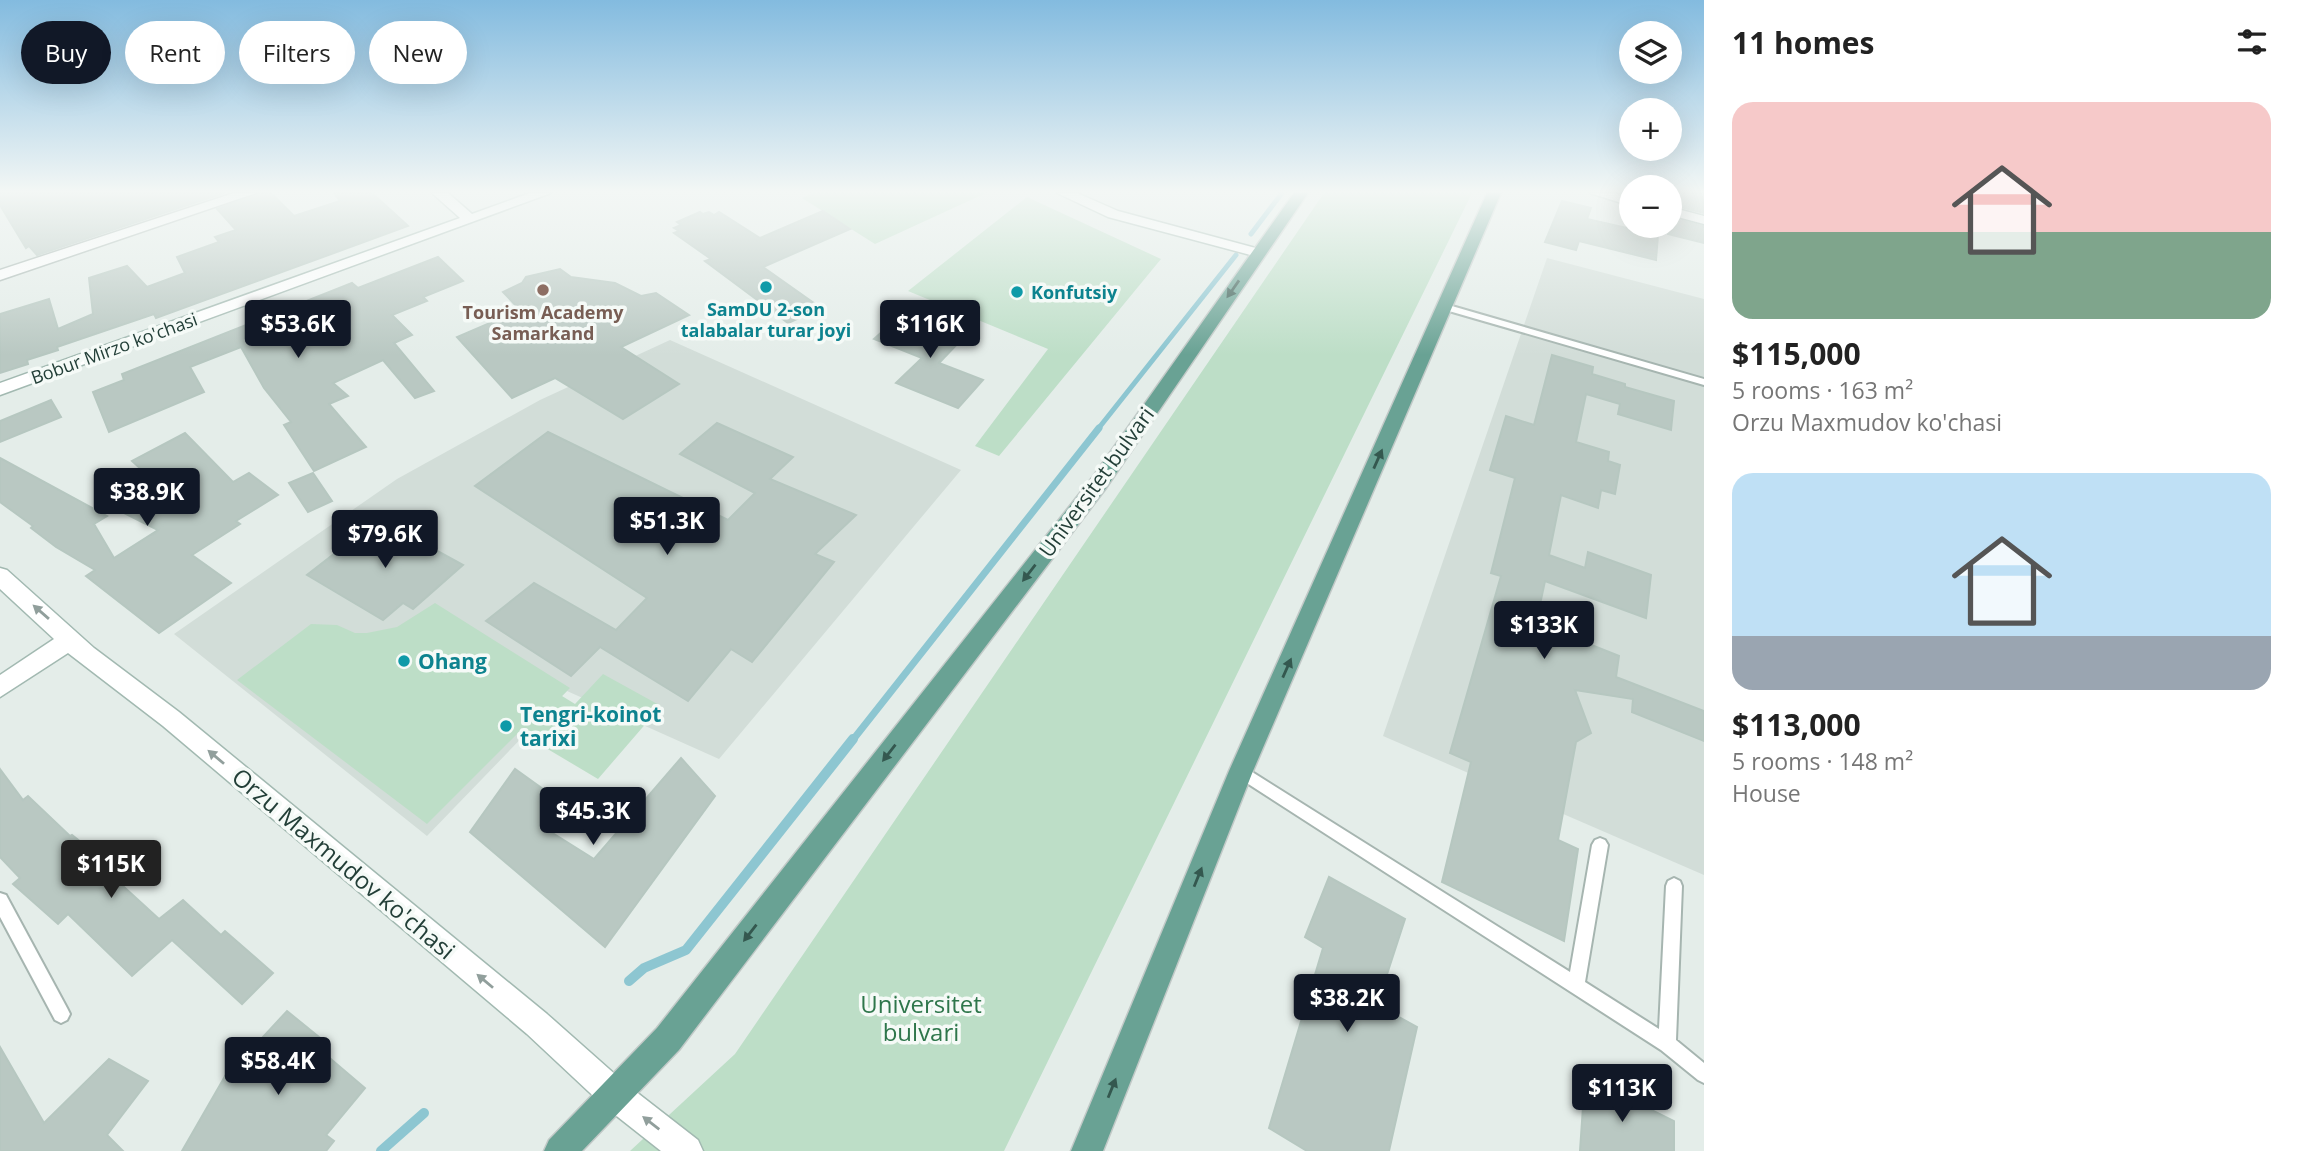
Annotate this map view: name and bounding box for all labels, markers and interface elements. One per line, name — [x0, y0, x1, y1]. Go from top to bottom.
chip: Buy — [21, 21, 111, 84]
chip: Rent — [125, 21, 225, 84]
chip: Filters — [239, 21, 355, 84]
chip: New — [369, 21, 467, 84]
map controls — [1619, 21, 1682, 238]
button: layers — [1619, 21, 1682, 84]
text: 11 homes — [1732, 22, 1875, 63]
icon: filters — [2233, 23, 2271, 61]
button: + — [1619, 98, 1682, 161]
icon: home — [1939, 147, 2065, 273]
button: − — [1619, 175, 1682, 238]
marker: SamDU 2-son talabalar turar joyi — [758, 279, 774, 295]
place label: Konfutsiy — [1031, 280, 1118, 304]
one-way arrow — [1226, 280, 1240, 298]
marker: Tourism Academy Samarkand — [535, 282, 551, 298]
marker: Konfutsiy — [1009, 284, 1025, 300]
place label: SamDU 2-son talabalar turar joyi — [681, 297, 851, 342]
pin: $53.6K — [241, 300, 355, 360]
place label: Tourism Academy Samarkand — [463, 300, 624, 345]
pin: $116K — [881, 300, 979, 360]
street label: Bobur Mirzo ko'chasi — [27, 307, 201, 389]
text: $53.6K — [261, 307, 335, 339]
text: $116K — [896, 307, 964, 339]
text: $115,000 — [1732, 333, 1861, 374]
text: 5 rooms · 163 m² — [1732, 374, 1913, 406]
street label: Universitet bulvari — [1032, 401, 1160, 563]
text: Orzu Maxmudov ko'chasi — [1732, 406, 2002, 438]
one-way arrow — [1372, 449, 1384, 469]
pin: $38.9K — [90, 468, 204, 528]
text: $38.9K — [110, 475, 184, 507]
pin: $51.3K — [610, 498, 724, 557]
text: $51.3K — [630, 504, 704, 536]
pin: $79.6K — [328, 510, 442, 570]
text: $79.6K — [348, 517, 422, 549]
icon: home — [1939, 518, 2065, 644]
one-way arrow — [1021, 564, 1036, 582]
pin: $133K — [1495, 602, 1593, 661]
one-way arrow — [32, 605, 49, 620]
text: $133K — [1510, 608, 1578, 640]
place label: Ohang — [418, 647, 487, 675]
marker: Ohang — [396, 653, 412, 669]
one-way arrow — [1282, 657, 1293, 678]
place label: Tengri-koinot tarixi — [520, 700, 661, 752]
text: $113,000 — [1732, 704, 1861, 745]
marker: Tengri-koinot tarixi — [498, 718, 514, 734]
one-way arrow — [883, 744, 897, 762]
text: 5 rooms · 148 m² — [1732, 745, 1913, 777]
one-way arrow — [207, 749, 225, 764]
street label: Orzu Maxmudov ko'chasi — [225, 760, 463, 966]
text: House — [1732, 777, 1801, 809]
pin: $45.3K — [536, 788, 650, 847]
text: $45.3K — [556, 794, 630, 826]
pin: $115K — [62, 841, 160, 900]
text: $115K — [77, 847, 145, 879]
one-way arrow — [1193, 866, 1204, 887]
one-way arrow — [742, 923, 757, 941]
one-way arrow — [476, 973, 494, 988]
pin: $38.2K — [1290, 974, 1404, 1034]
text: $38.2K — [1310, 981, 1384, 1013]
park label: Universitet bulvari — [860, 987, 982, 1048]
pin: $58.4K — [221, 1038, 335, 1097]
text: $58.4K — [241, 1044, 315, 1076]
pin: $113K — [1573, 1064, 1671, 1124]
text: $113K — [1588, 1071, 1656, 1103]
one-way arrow — [1107, 1077, 1118, 1098]
one-way arrow — [642, 1116, 660, 1130]

